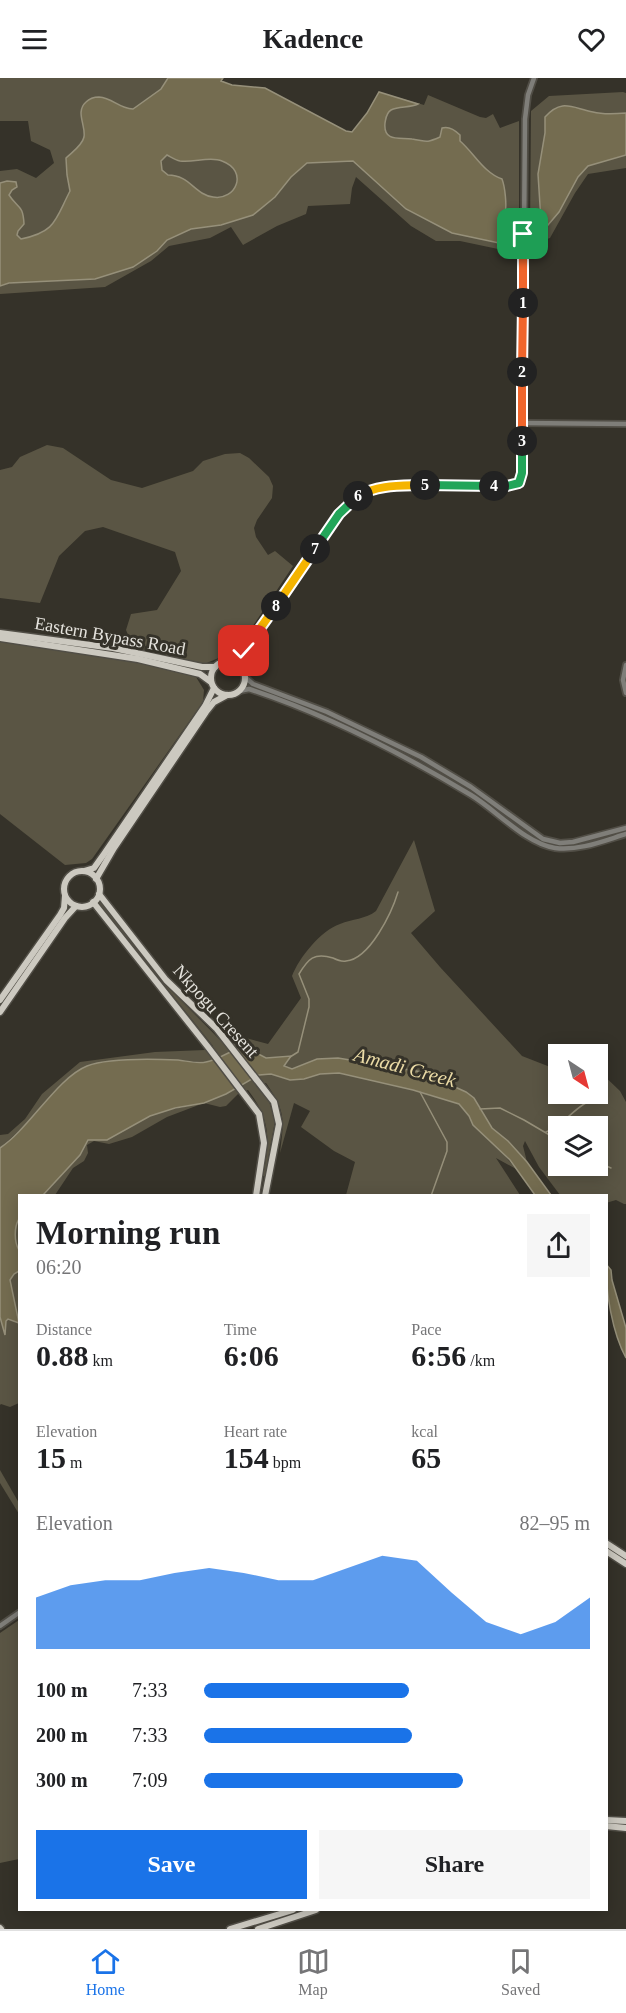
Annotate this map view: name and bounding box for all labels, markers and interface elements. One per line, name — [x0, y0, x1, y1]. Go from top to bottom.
icon: menu — [18, 23, 51, 56]
icon: heart — [575, 23, 608, 56]
text: Kadence — [263, 24, 363, 54]
pin — [497, 208, 548, 259]
icon: arrive — [506, 217, 539, 250]
pin: 1 — [508, 288, 538, 318]
text: 1 — [519, 294, 527, 311]
pin: 2 — [507, 357, 537, 387]
text: 2 — [518, 363, 526, 380]
pin: 3 — [507, 426, 537, 456]
text: 3 — [518, 432, 526, 449]
pin: 5 — [410, 470, 440, 500]
pin: 4 — [479, 471, 509, 501]
text: 5 — [421, 476, 429, 493]
text: 4 — [490, 477, 498, 494]
pin: 6 — [343, 481, 373, 511]
text: 6 — [354, 487, 362, 504]
pin: 7 — [300, 534, 330, 564]
text: 7 — [311, 540, 319, 557]
pin: 8 — [261, 591, 291, 621]
text: 8 — [272, 597, 280, 614]
street label: Eastern Bypass Road — [33, 613, 187, 659]
pin — [218, 625, 269, 676]
icon: check — [227, 634, 260, 667]
street label: Nkpogu Cresent — [169, 961, 263, 1061]
water label: Amadi Creek — [350, 1042, 459, 1091]
north arrow — [548, 1044, 608, 1104]
map controls — [548, 1044, 608, 1176]
button: layers — [548, 1116, 608, 1176]
button: share — [527, 1214, 590, 1277]
text: Morning run — [36, 1215, 220, 1251]
text: 06:20 — [36, 1256, 82, 1278]
text: Distance — [36, 1321, 92, 1338]
text: Time — [224, 1321, 257, 1338]
text: Pace — [411, 1321, 442, 1338]
text: 0.88 — [36, 1339, 89, 1372]
text: 6:06 — [224, 1339, 279, 1372]
text: 6:56 — [411, 1339, 466, 1372]
text: km — [89, 1352, 113, 1369]
text: /km — [466, 1352, 495, 1369]
text: Elevation — [36, 1423, 97, 1440]
text: Heart rate — [224, 1423, 287, 1440]
text: kcal — [411, 1423, 438, 1440]
text: 15 — [36, 1441, 66, 1474]
text: 154 — [224, 1441, 269, 1474]
text: 65 — [411, 1441, 441, 1474]
text: m — [66, 1454, 82, 1471]
text: bpm — [269, 1454, 301, 1471]
text: Elevation — [36, 1512, 113, 1534]
text: 82–95 m — [519, 1512, 590, 1534]
text: 100 m — [36, 1679, 88, 1701]
text: 7:33 — [132, 1679, 168, 1701]
text: 200 m — [36, 1724, 88, 1746]
text: 7:33 — [132, 1724, 168, 1746]
text: 300 m — [36, 1769, 88, 1791]
text: 7:09 — [132, 1769, 168, 1791]
button: Save — [36, 1830, 307, 1899]
button: Share — [319, 1830, 590, 1899]
tab: Home — [86, 1945, 125, 1999]
tab: Map — [297, 1945, 330, 1999]
tab: Saved — [501, 1945, 540, 1999]

